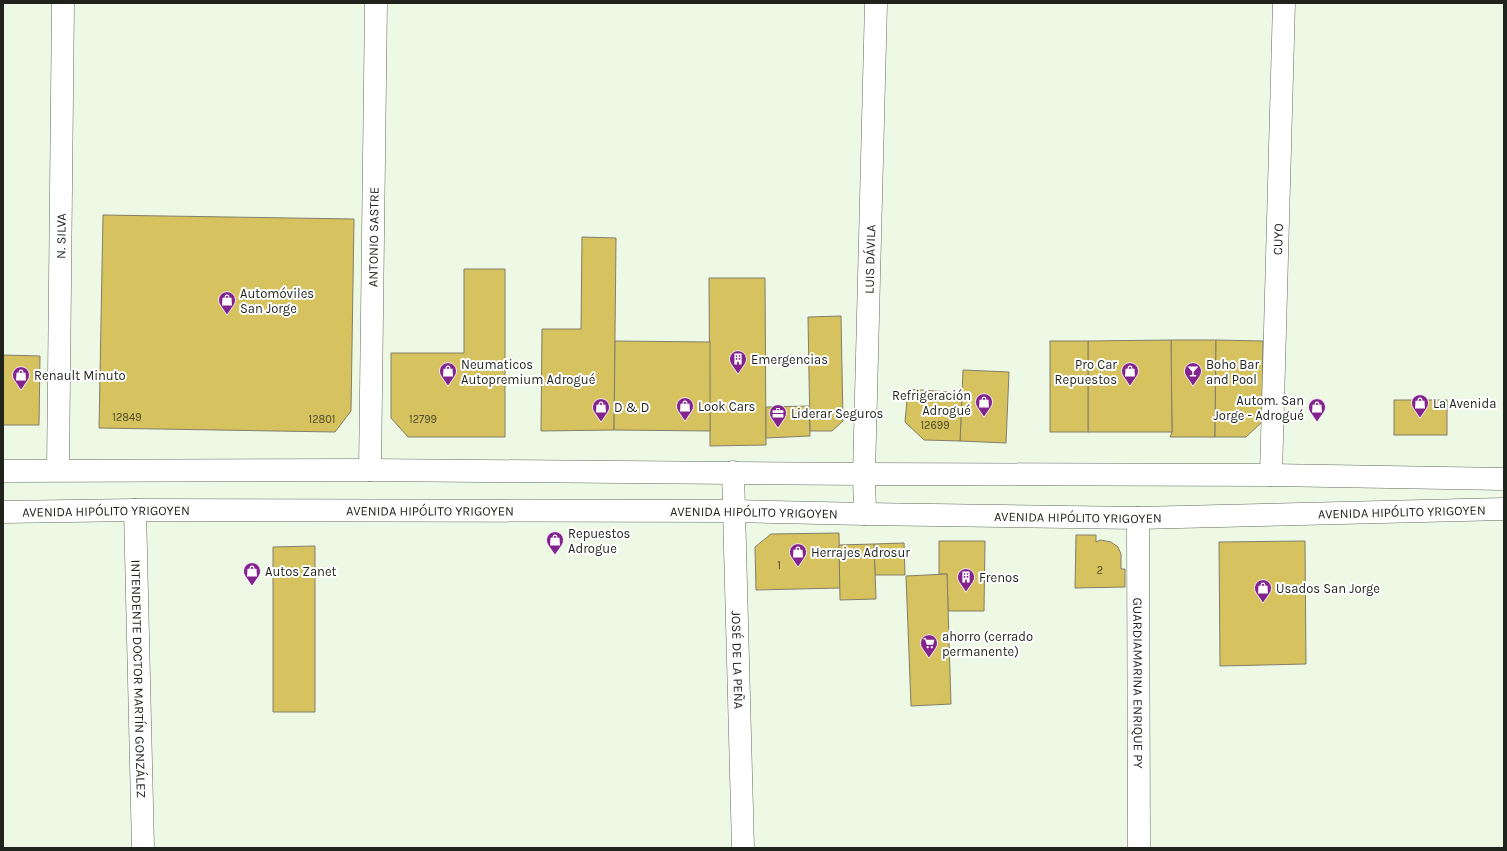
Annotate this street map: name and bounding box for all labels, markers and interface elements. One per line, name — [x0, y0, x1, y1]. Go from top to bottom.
street label: ANTONIO SASTRE — [365, 187, 381, 287]
street label: N. SILVA — [53, 213, 68, 259]
street label: CUYO — [1270, 223, 1285, 255]
street label: LUIS DÁVILA — [860, 224, 878, 294]
place label: Automóviles San Jorge — [240, 286, 314, 316]
shop icon: Automóviles San Jorge — [217, 290, 237, 315]
building icon: Emergencias — [728, 349, 748, 374]
place label: Emergencias — [751, 352, 828, 367]
place label: Neumaticos Autopremium Adrogué — [461, 357, 596, 387]
place label: Pro Car Repuestos — [1055, 357, 1117, 387]
place label: Boho Bar and Pool — [1206, 357, 1259, 387]
shop icon: Neumaticos Autopremium Adrogué — [438, 361, 458, 386]
shop icon: Pro Car Repuestos — [1120, 361, 1140, 386]
bar icon: Boho Bar and Pool — [1183, 361, 1203, 386]
shop icon: Renault Minuto — [11, 365, 31, 390]
place label: Renault Minuto — [34, 368, 126, 383]
place label: Refrigeración Adrogué — [892, 388, 971, 418]
shop icon: Refrigeración Adrogué — [974, 392, 994, 417]
place label: Autom. San Jorge - Adrogué — [1214, 393, 1304, 423]
shop icon: La Avenida — [1410, 393, 1430, 418]
shop icon: Look Cars — [675, 396, 695, 421]
place label: La Avenida — [1433, 396, 1496, 411]
shop icon: D & D — [591, 397, 611, 422]
shop icon: Autom. San Jorge - Adrogué — [1307, 397, 1327, 422]
place label: Look Cars — [698, 399, 756, 414]
place label: D & D — [614, 400, 649, 415]
office icon: Liderar Seguros — [768, 403, 788, 428]
place label: Liderar Seguros — [791, 406, 884, 421]
house number: 12849 — [112, 411, 142, 424]
house number: 12801 — [309, 413, 335, 426]
house number: 12799 — [409, 413, 437, 426]
house number: 12699 — [920, 419, 950, 432]
street label: AVENIDA HIPÓLITO YRIGOYEN — [22, 502, 190, 519]
street label: AVENIDA HIPÓLITO YRIGOYEN — [346, 502, 514, 518]
street label: AVENIDA HIPÓLITO YRIGOYEN — [1318, 502, 1486, 521]
street label: AVENIDA HIPÓLITO YRIGOYEN — [670, 503, 838, 521]
street label: AVENIDA HIPÓLITO YRIGOYEN — [994, 508, 1162, 526]
place label: Repuestos Adrogue — [568, 526, 631, 556]
shop icon: Repuestos Adrogue — [545, 530, 565, 555]
shop icon: Herrajes Adrosur — [788, 542, 808, 567]
place label: Herrajes Adrosur — [811, 545, 910, 560]
house number: 1 — [777, 559, 781, 572]
street label: INTENDENTE DOCTOR MARTÍN GONZÁLEZ — [129, 560, 151, 798]
shop icon: Autos Zanet — [242, 561, 262, 586]
place label: Autos Zanet — [265, 564, 337, 579]
house number: 2 — [1097, 564, 1103, 577]
building icon: Frenos — [956, 567, 976, 592]
place label: Frenos — [979, 570, 1019, 585]
shop icon: Usados San Jorge — [1253, 578, 1273, 603]
place label: Usados San Jorge — [1276, 581, 1380, 596]
street label: GUARDIAMARINA ENRIQUE PY — [1131, 597, 1146, 769]
street label: JOSÉ DE LA PEÑA — [729, 611, 747, 710]
place label: ahorro (cerrado permanente) — [942, 629, 1033, 659]
supermarket icon: ahorro (cerrado permanente) — [919, 633, 939, 658]

